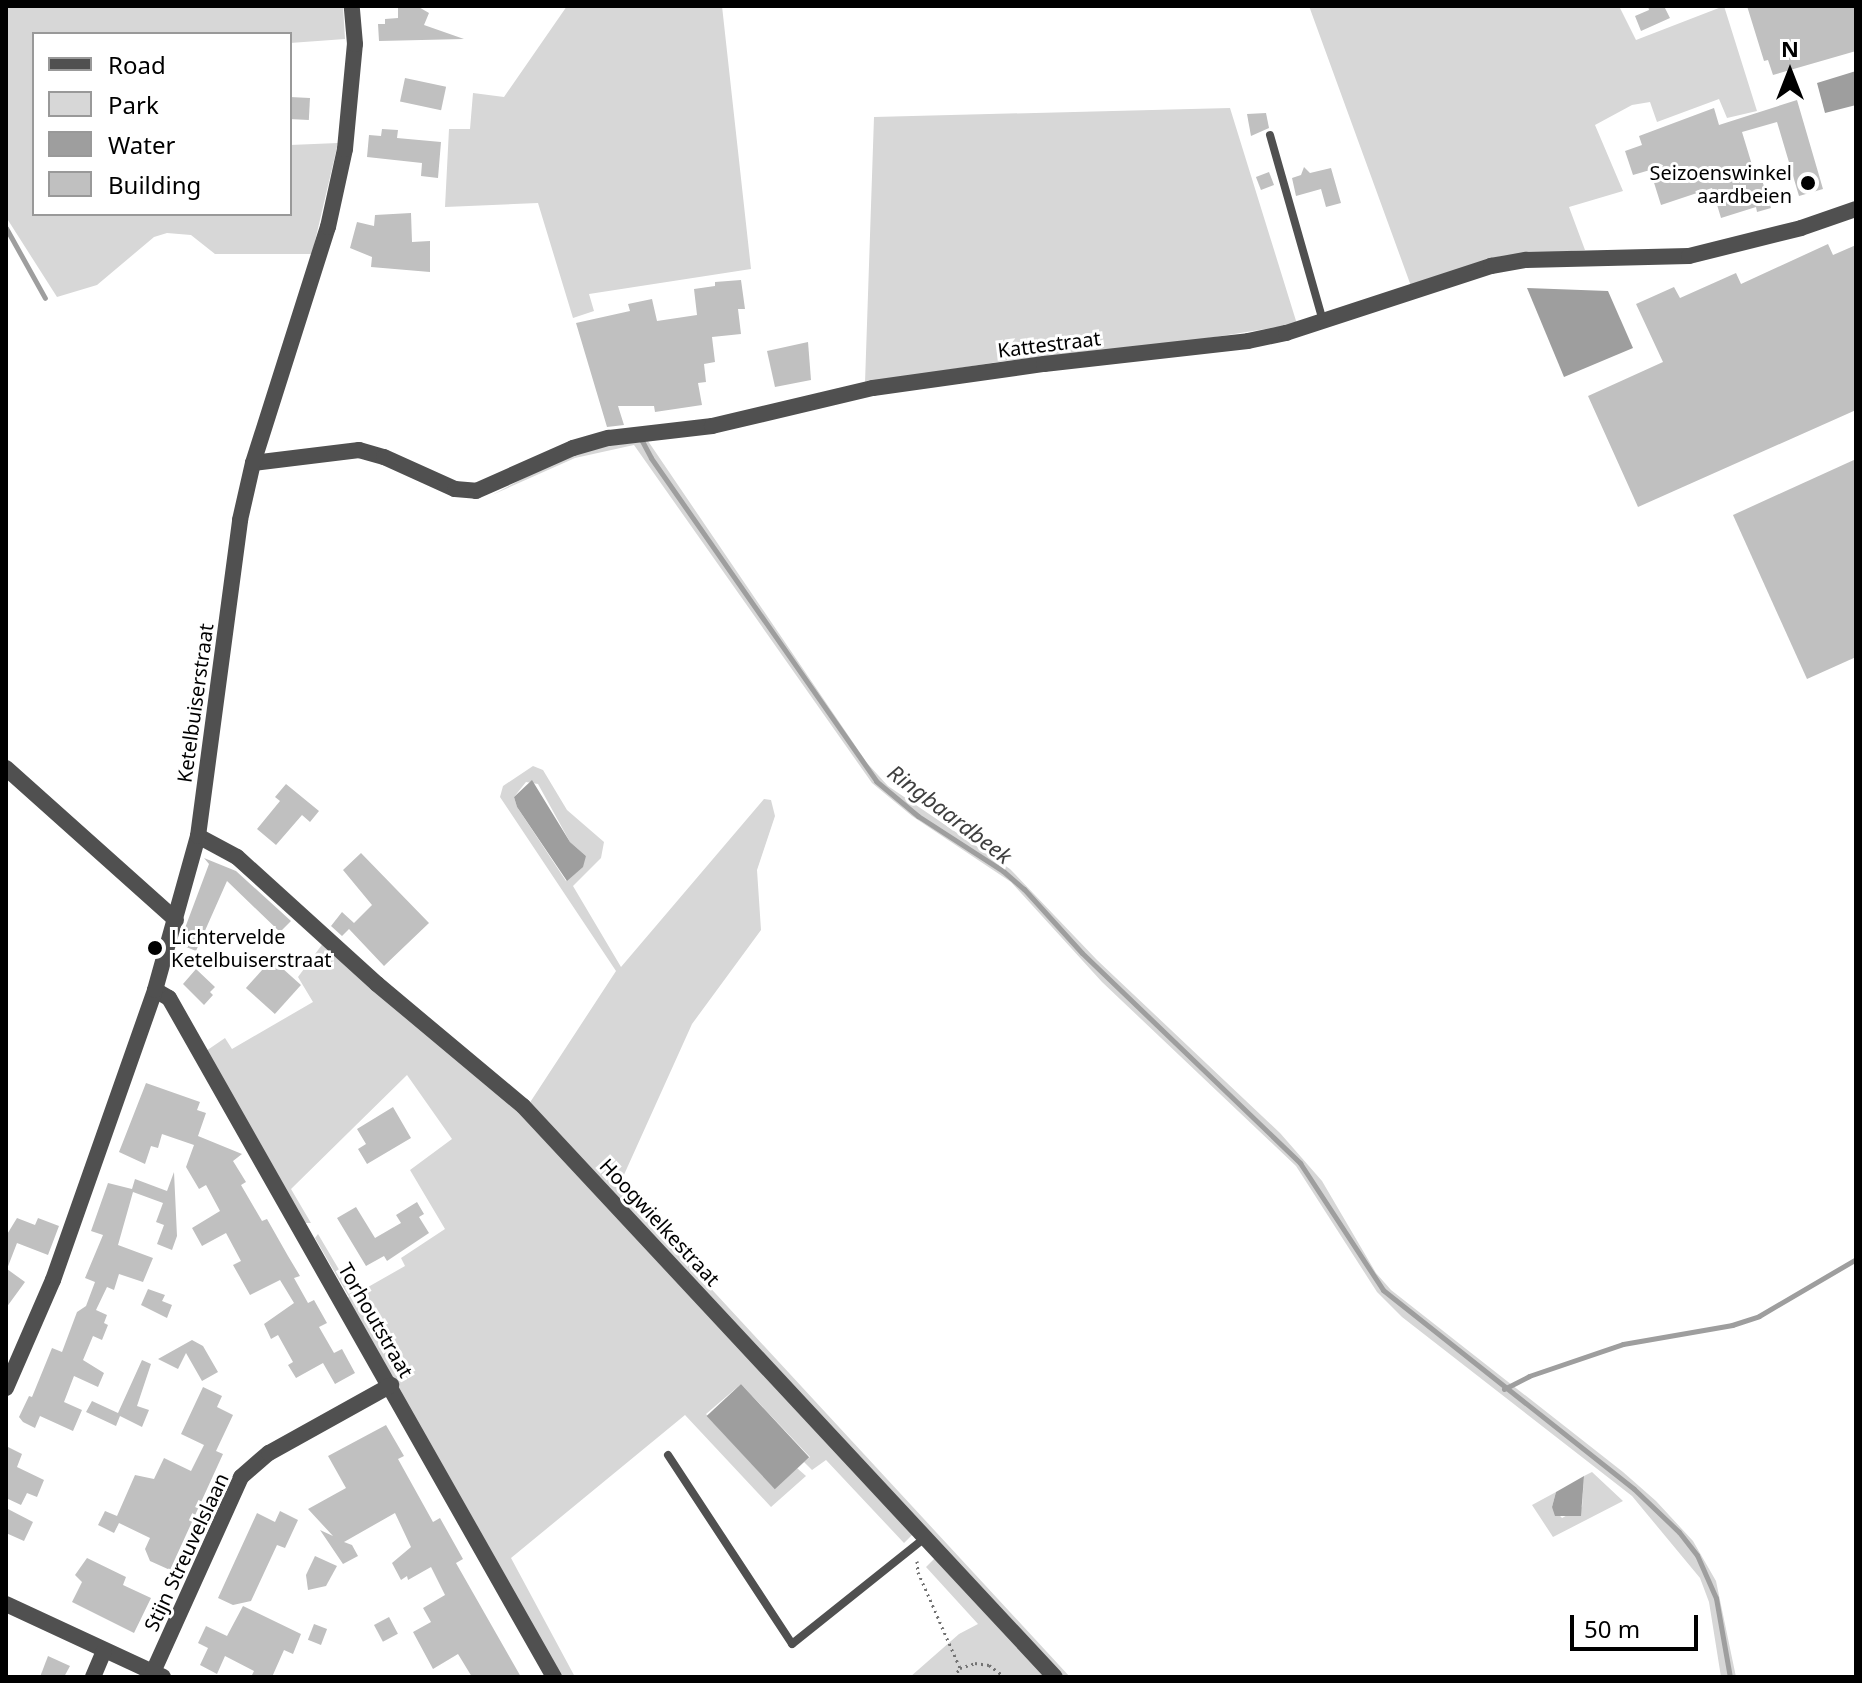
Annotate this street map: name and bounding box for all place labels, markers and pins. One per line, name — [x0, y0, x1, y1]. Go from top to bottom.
place label: Seizoenswinkel aardbeien — [1650, 160, 1792, 207]
marker: Seizoenswinkel aardbeien — [1799, 174, 1817, 192]
place label: Lichtervelde Ketelbuiserstraat — [171, 924, 332, 971]
marker: Lichtervelde Ketelbuiserstraat — [146, 939, 164, 957]

